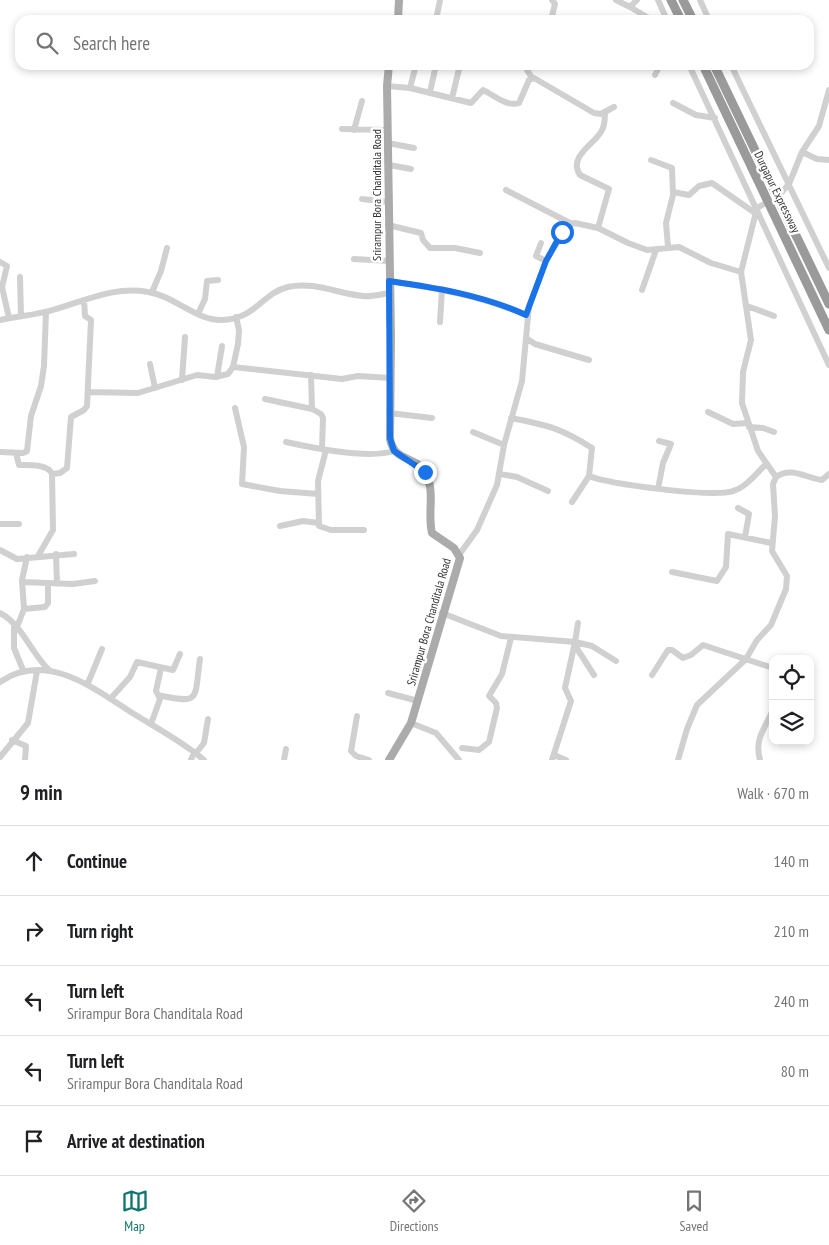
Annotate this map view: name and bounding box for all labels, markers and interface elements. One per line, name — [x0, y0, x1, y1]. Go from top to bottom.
search box — [15, 15, 814, 70]
icon: search — [33, 29, 61, 57]
text: Search here — [73, 31, 150, 55]
street label: Srirampur Bora Chanditala Road — [369, 129, 384, 261]
street label: Durgapur Expressway — [751, 148, 804, 236]
route start — [551, 221, 574, 244]
route end — [414, 461, 437, 484]
street label: Srirampur Bora Chanditala Road — [403, 556, 454, 687]
map controls — [769, 655, 814, 745]
button: locate — [769, 655, 814, 700]
button: layers — [769, 700, 814, 745]
text: 9 min — [20, 779, 62, 806]
text: Walk · 670 m — [737, 783, 809, 803]
icon: ahead — [20, 847, 48, 875]
text: Continue — [67, 849, 127, 873]
text: 140 m — [774, 851, 809, 871]
icon: right — [20, 917, 48, 945]
text: Turn right — [67, 919, 133, 943]
text: 210 m — [774, 921, 809, 941]
text: Turn left — [67, 979, 124, 1003]
icon: left — [20, 987, 48, 1015]
text: 240 m — [774, 991, 809, 1011]
text: Srirampur Bora Chanditala Road — [67, 1003, 243, 1023]
text: Turn left — [67, 1049, 124, 1073]
icon: left — [20, 1057, 48, 1085]
text: 80 m — [781, 1061, 809, 1081]
text: Srirampur Bora Chanditala Road — [67, 1073, 243, 1093]
icon: arrive — [20, 1127, 48, 1155]
text: Arrive at destination — [67, 1129, 205, 1153]
tab: Map — [121, 1187, 149, 1235]
tab: Directions — [390, 1187, 438, 1235]
tab: Saved — [680, 1187, 708, 1235]

